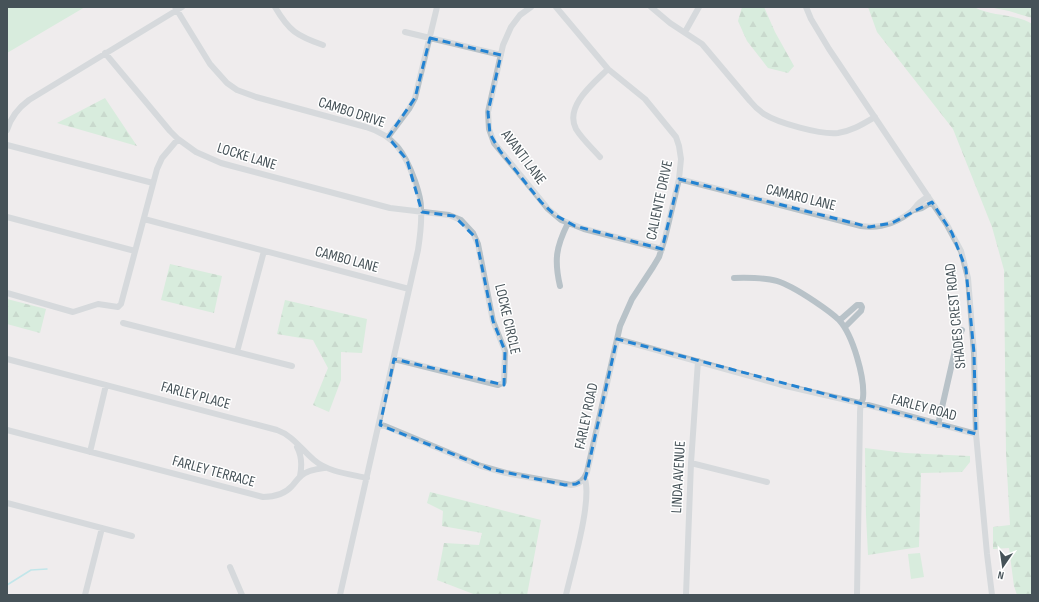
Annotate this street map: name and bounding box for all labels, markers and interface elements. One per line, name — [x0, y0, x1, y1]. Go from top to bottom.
street label: CAMBO DRIVE — [316, 93, 388, 132]
street label: AVANTI LANE — [496, 125, 550, 189]
street label: LOCKE LANE — [215, 138, 279, 175]
street label: CALIENTE DRIVE — [642, 158, 677, 242]
street label: CAMARO LANE — [764, 180, 838, 215]
street label: CAMBO LANE — [313, 242, 381, 277]
street label: SHADES CREST ROAD — [941, 262, 970, 370]
street label: LOCKE CIRCLE — [490, 282, 525, 356]
street label: FARLEY PLACE — [159, 377, 233, 414]
street label: FARLEY ROAD — [570, 381, 603, 451]
street label: FARLEY ROAD — [889, 390, 959, 425]
street label: LINDA AVENUE — [667, 440, 690, 514]
street label: FARLEY TERRACE — [170, 451, 257, 492]
north arrow — [983, 546, 1023, 586]
text: N — [996, 568, 1005, 582]

